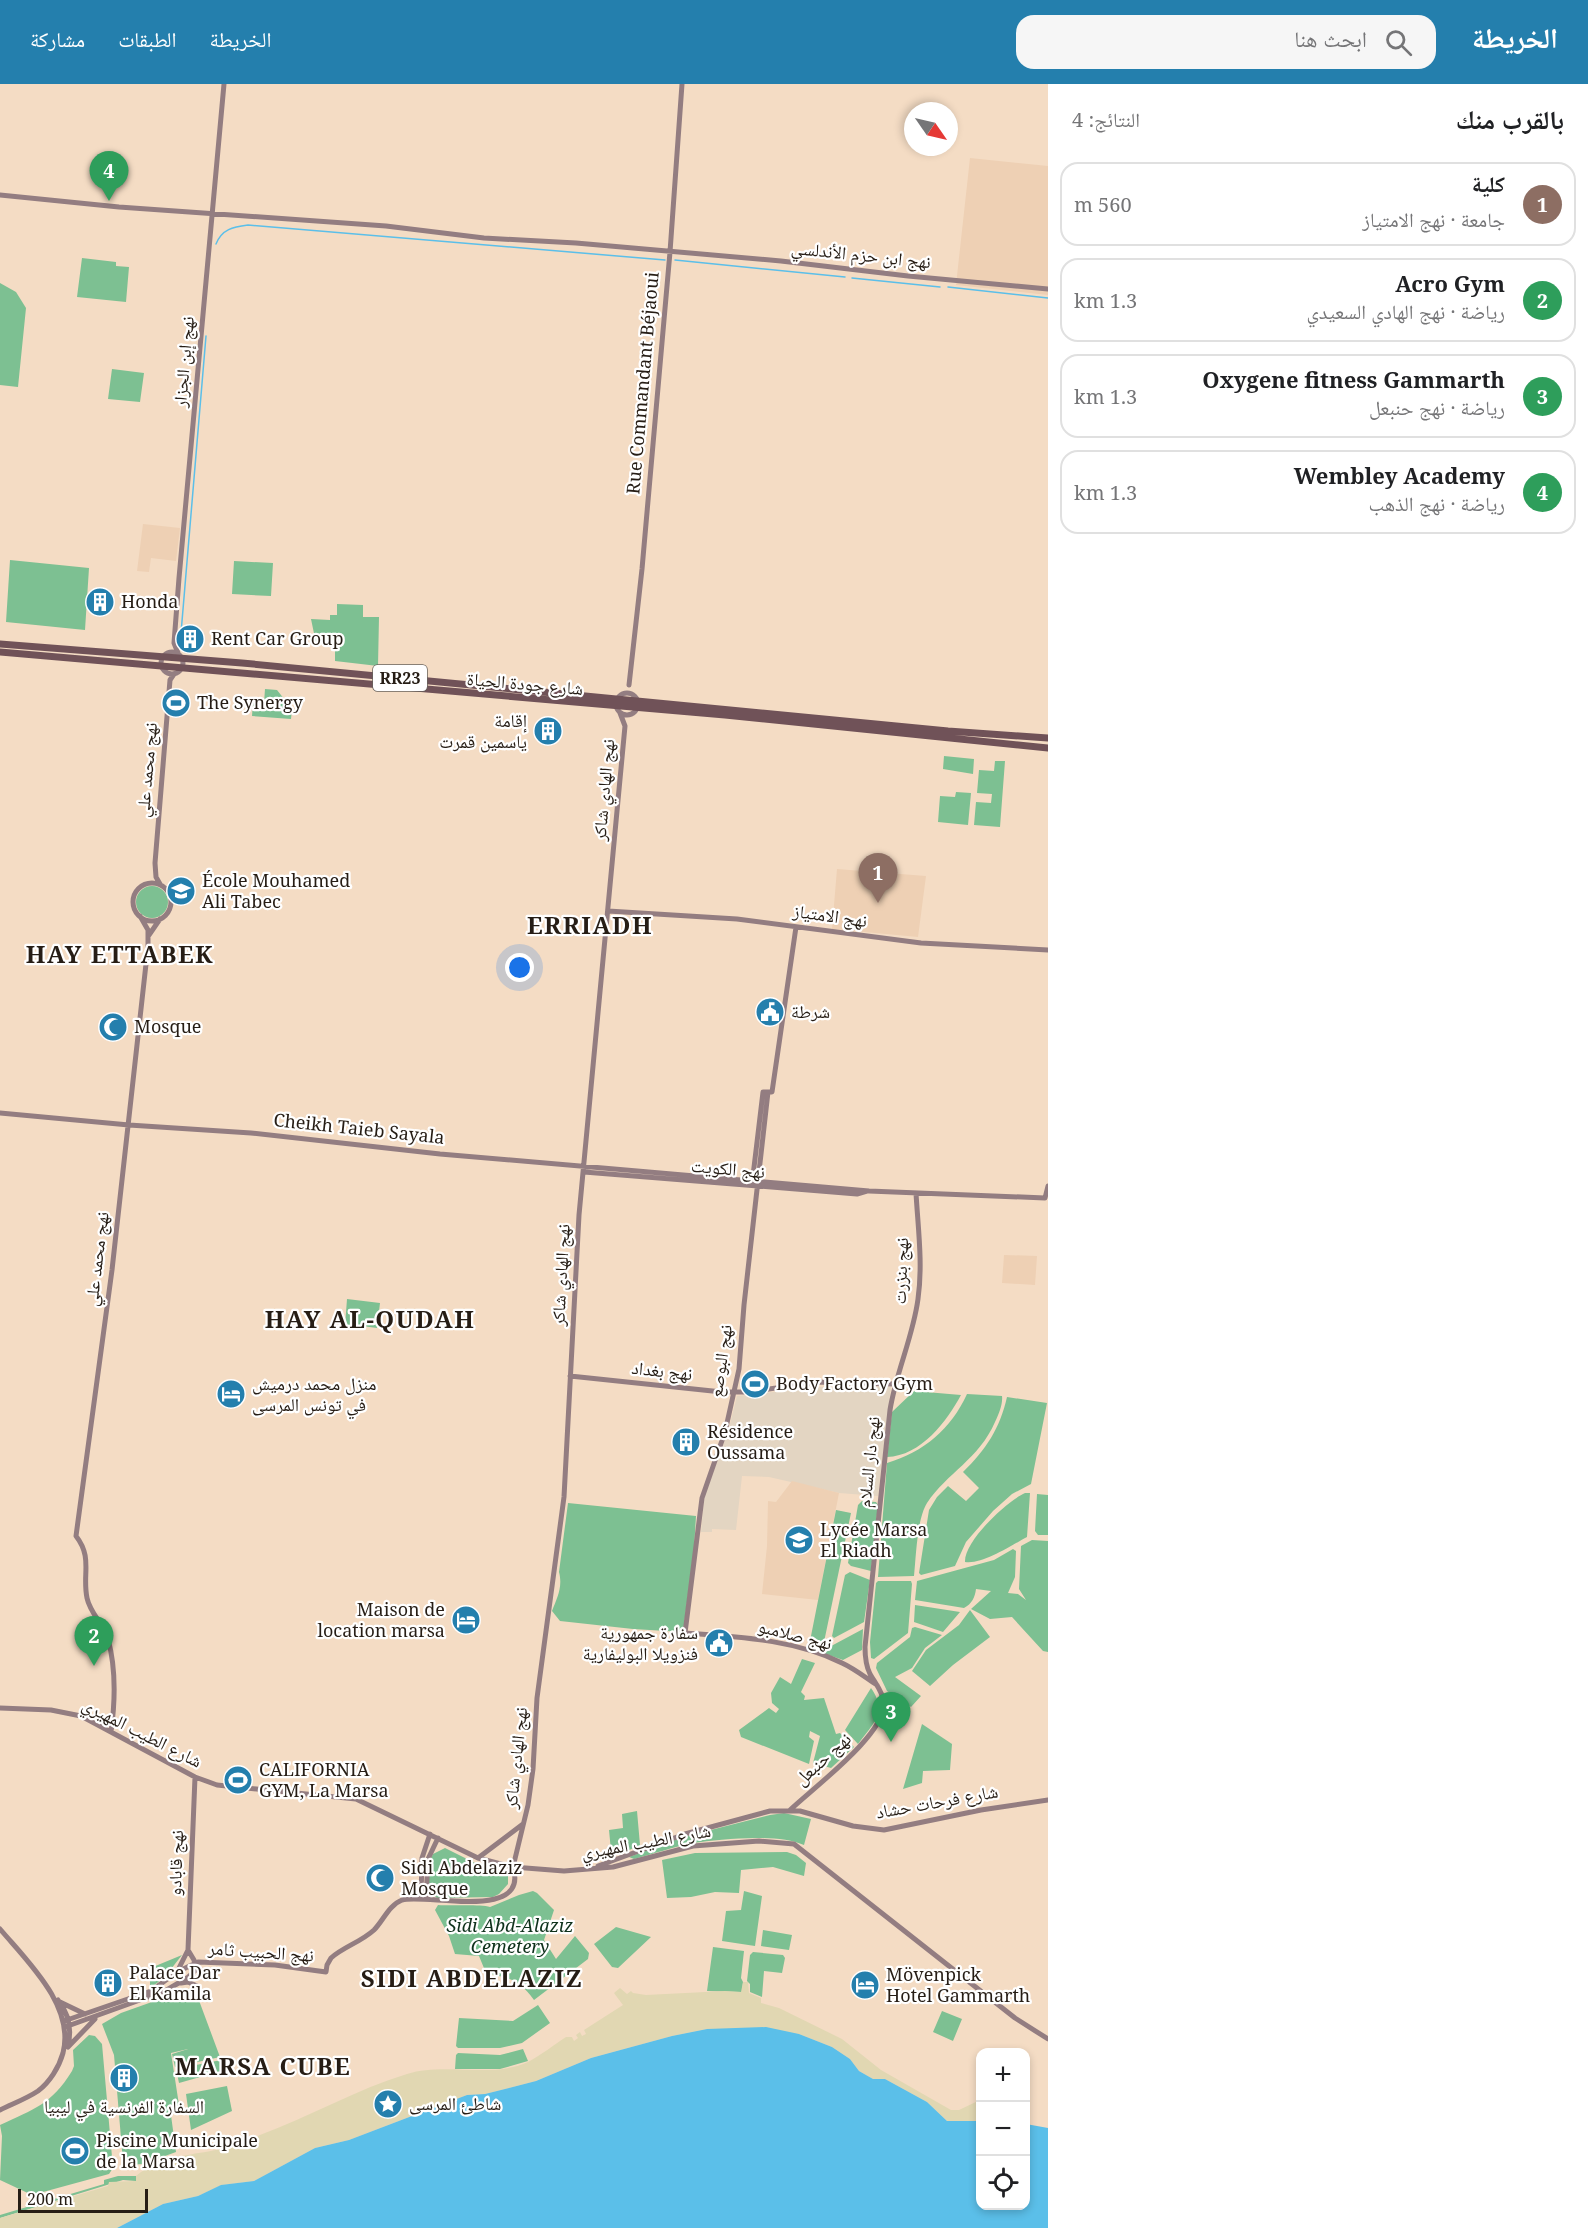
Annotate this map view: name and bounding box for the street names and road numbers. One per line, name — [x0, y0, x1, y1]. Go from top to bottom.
street label: نهج ابن حزم الأندلسي — [790, 235, 932, 277]
street label: Rue Commandant Béjaoui — [620, 271, 664, 495]
street label: نهج إبن الجزار — [167, 315, 200, 410]
road number: RR23 — [373, 665, 427, 691]
street label: شارع جودة الحياة — [466, 666, 584, 700]
street label: نهج محمد علي — [130, 721, 166, 819]
street label: نهج الهادي شاكر — [587, 738, 623, 843]
street label: نهج الامتياز — [790, 898, 869, 933]
street label: Cheikh Taieb Sayala — [272, 1107, 446, 1149]
street label: نهج الكويت — [690, 1153, 766, 1184]
street label: نهج محمد علي — [78, 1210, 117, 1308]
street label: نهج الهادي شاكر — [545, 1223, 578, 1328]
street label: نهج بنزرت — [887, 1237, 914, 1305]
street label: نهج البوصع — [703, 1323, 738, 1399]
street label: نهج بغداد — [630, 1355, 694, 1386]
street label: نهج دار السلام — [851, 1415, 886, 1509]
street label: نهج صلامبو — [755, 1613, 835, 1656]
street label: شارع الطيب المهيري — [77, 1692, 206, 1776]
street label: نهج الهادي شاكر — [498, 1706, 536, 1811]
street label: نهج حنبعل — [789, 1726, 857, 1791]
street label: شارع فرحات حشاد — [874, 1778, 1000, 1824]
street label: شارع الطيب المهيري — [579, 1818, 713, 1868]
street label: نهج قابادو — [162, 1830, 189, 1896]
street label: نهج الحبيب ثامر — [206, 1935, 315, 1968]

